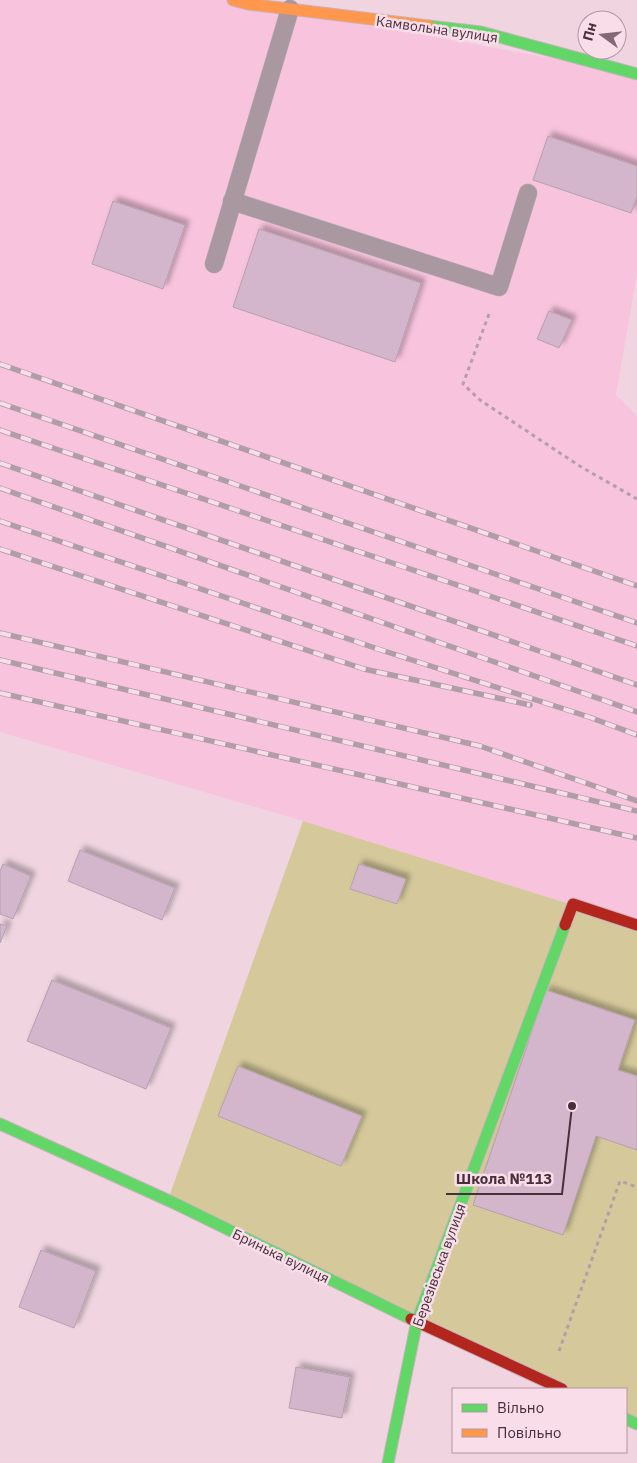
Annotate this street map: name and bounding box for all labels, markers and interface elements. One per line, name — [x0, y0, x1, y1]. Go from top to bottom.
north arrow — [577, 10, 627, 60]
street label: Камвольна вулиця — [375, 12, 499, 46]
text: Пн — [578, 20, 601, 43]
callout: Школа №113 — [446, 1164, 562, 1194]
text: Школа №113 — [456, 1169, 552, 1188]
street label: Березівська вулиця — [408, 1201, 470, 1329]
street label: Бринька вулиця — [230, 1225, 332, 1287]
legend — [452, 1388, 627, 1453]
text: Вільно — [497, 1398, 544, 1417]
text: Повільно — [497, 1423, 561, 1442]

